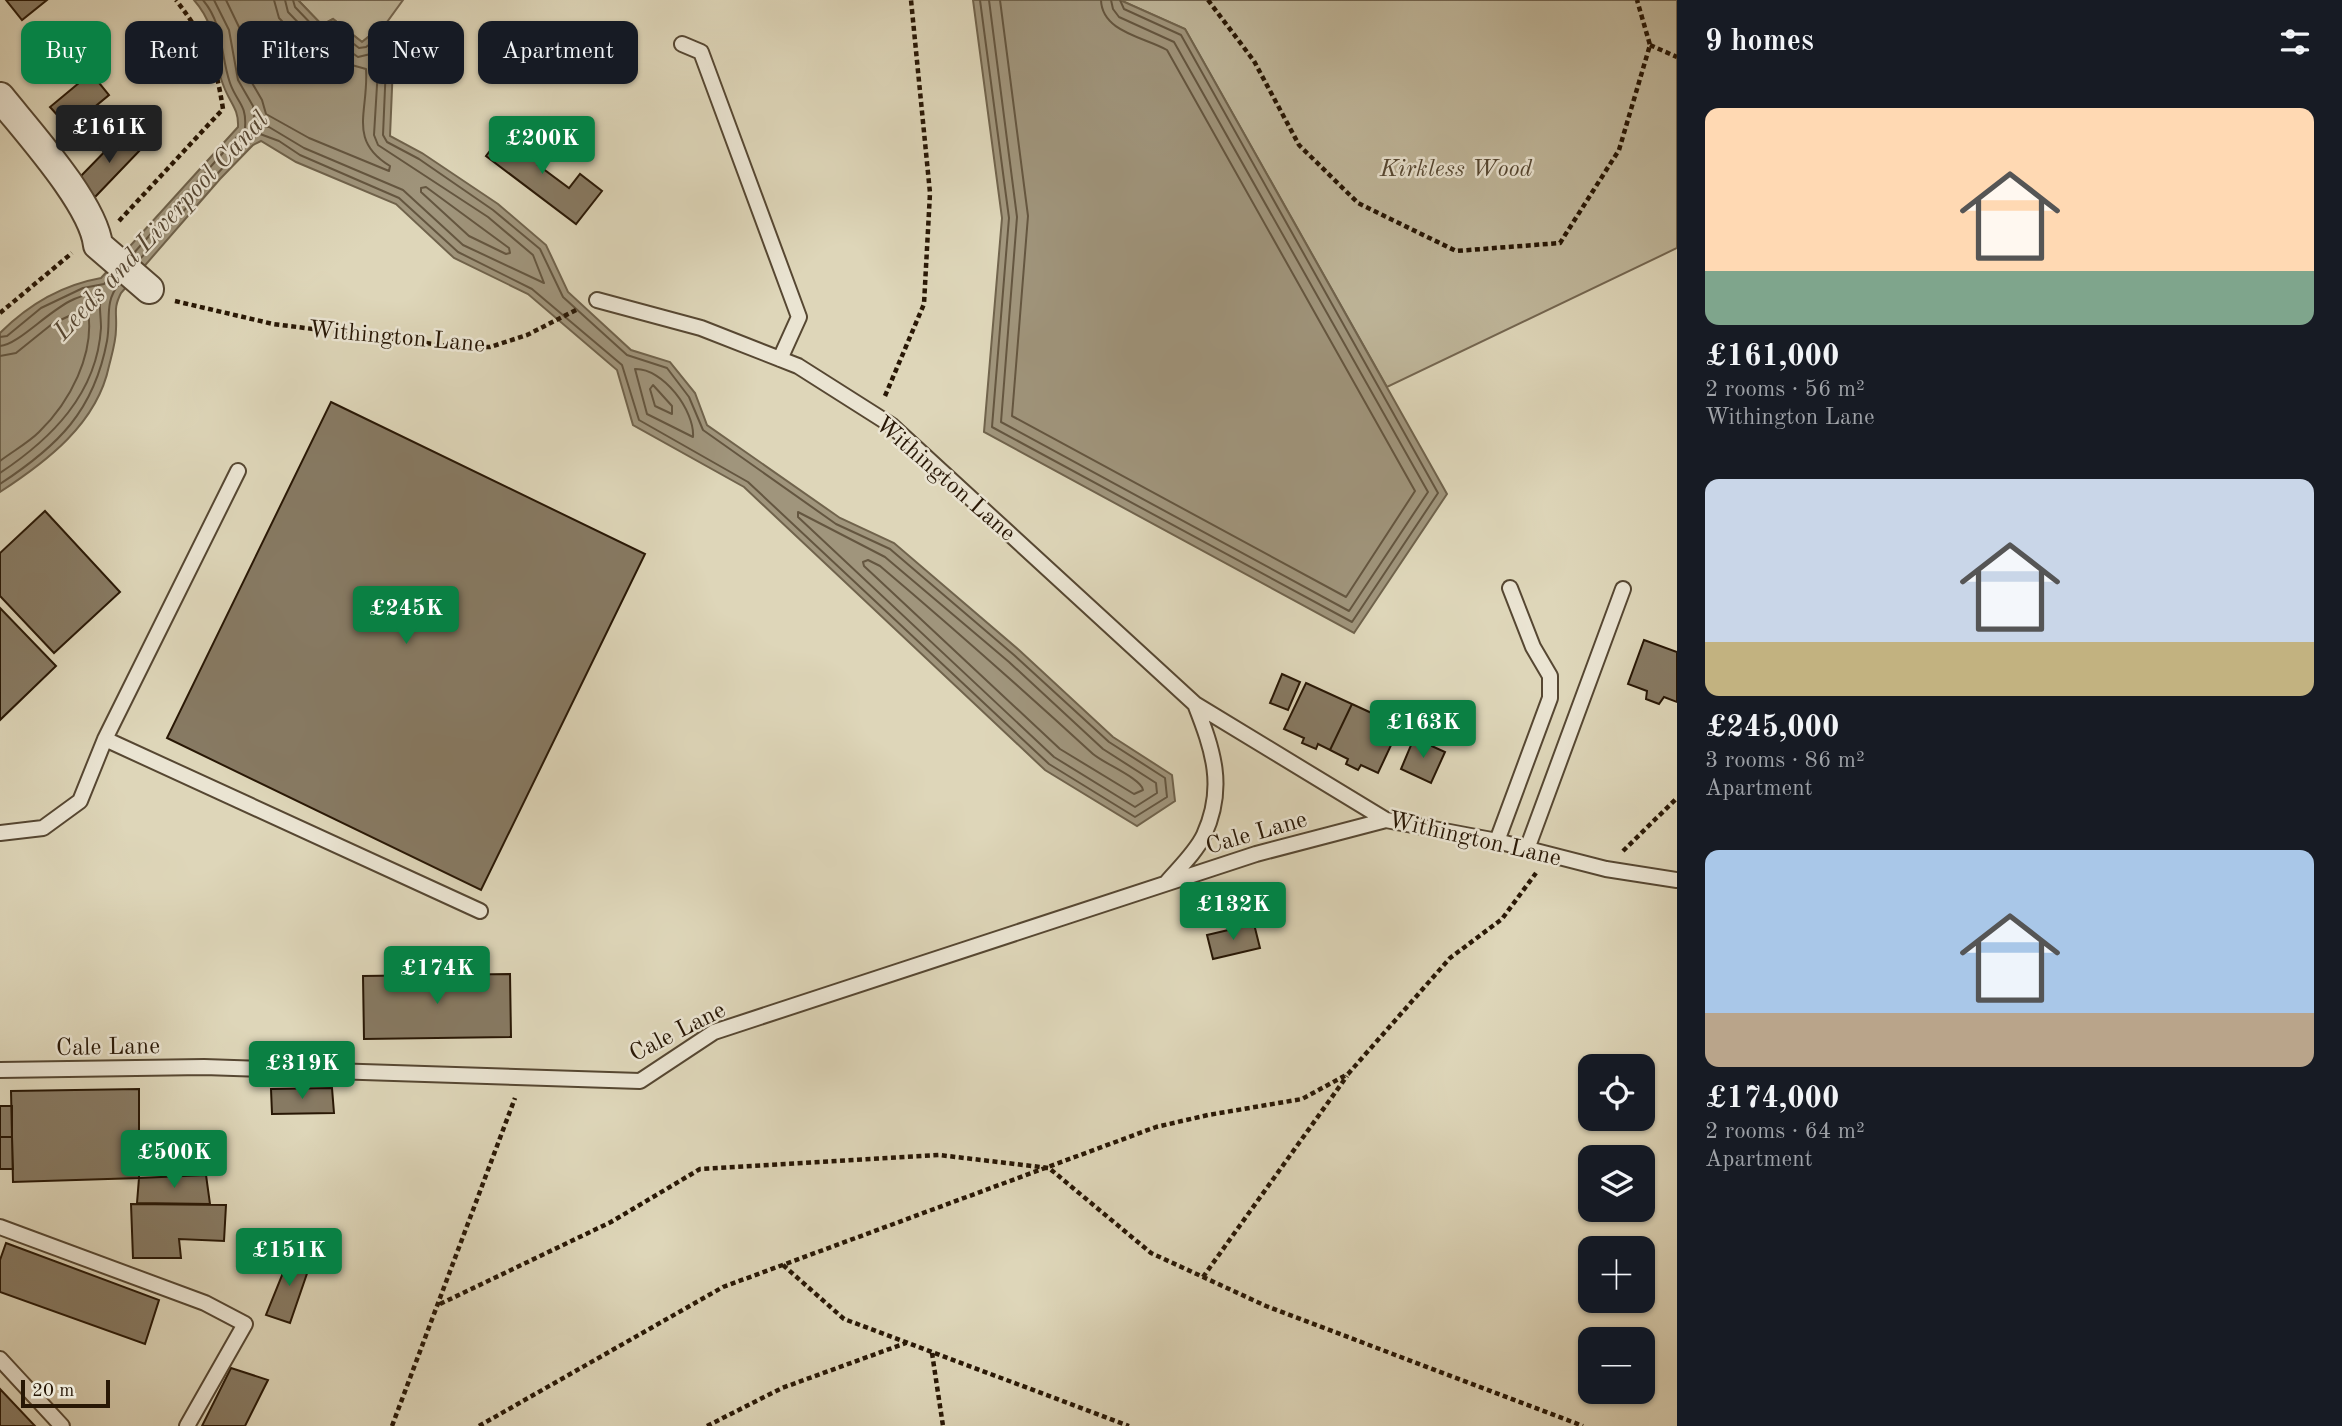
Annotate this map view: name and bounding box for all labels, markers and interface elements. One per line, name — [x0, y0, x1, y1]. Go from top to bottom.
chip: Buy — [21, 21, 111, 84]
chip: Rent — [125, 21, 223, 84]
chip: Filters — [237, 21, 354, 84]
chip: New — [368, 21, 464, 84]
chip: Apartment — [478, 21, 638, 84]
icon: filters — [2276, 23, 2314, 61]
text: 9 homes — [1705, 27, 1814, 57]
pin: £161K — [60, 106, 158, 165]
water label: Leeds and Liverpool Canal — [48, 107, 274, 346]
text: £161K — [72, 116, 146, 139]
pin: £200K — [493, 116, 591, 176]
text: £200K — [505, 127, 579, 150]
icon: home — [1947, 153, 2073, 279]
park label: Kirkless Wood — [1379, 158, 1533, 182]
street label: Withington Lane — [308, 318, 486, 358]
text: £161,000 — [1705, 342, 1839, 372]
text: 2 rooms · 56 m² — [1705, 378, 1865, 401]
text: Withington Lane — [1705, 406, 1874, 429]
street label: Withington Lane — [870, 412, 1019, 547]
icon: home — [1947, 524, 2073, 650]
pin: £245K — [357, 586, 455, 646]
text: £245K — [369, 597, 443, 620]
pin: £163K — [1374, 700, 1472, 760]
text: £163K — [1386, 711, 1460, 734]
text: £245,000 — [1705, 713, 1839, 743]
text: 3 rooms · 86 m² — [1705, 749, 1865, 772]
text: Apartment — [1705, 777, 1813, 800]
street label: Cale Lane — [1203, 808, 1310, 860]
street label: Withington Lane — [1386, 808, 1563, 872]
pin: £132K — [1184, 883, 1282, 942]
text: £132K — [1196, 893, 1270, 916]
icon: home — [1947, 895, 2073, 1021]
pin: £174K — [388, 946, 486, 1006]
text: £174K — [400, 957, 474, 980]
street label: Cale Lane — [626, 998, 730, 1067]
street label: Cale Lane — [56, 1035, 160, 1061]
pin: £319K — [253, 1042, 351, 1101]
text: £319K — [265, 1052, 339, 1075]
map controls — [1578, 1054, 1655, 1404]
button: locate — [1578, 1054, 1655, 1131]
text: £174,000 — [1705, 1084, 1839, 1114]
text: 2 rooms · 64 m² — [1705, 1120, 1865, 1143]
pin: £500K — [125, 1130, 223, 1190]
text: £500K — [137, 1141, 211, 1164]
button: layers — [1578, 1145, 1655, 1222]
text: Apartment — [1705, 1148, 1813, 1171]
pin: £151K — [240, 1228, 338, 1288]
button: + — [1578, 1236, 1655, 1313]
text: £151K — [252, 1239, 326, 1262]
button: − — [1578, 1327, 1655, 1404]
scale bar — [21, 1377, 110, 1409]
text: 20 m — [32, 1382, 74, 1401]

